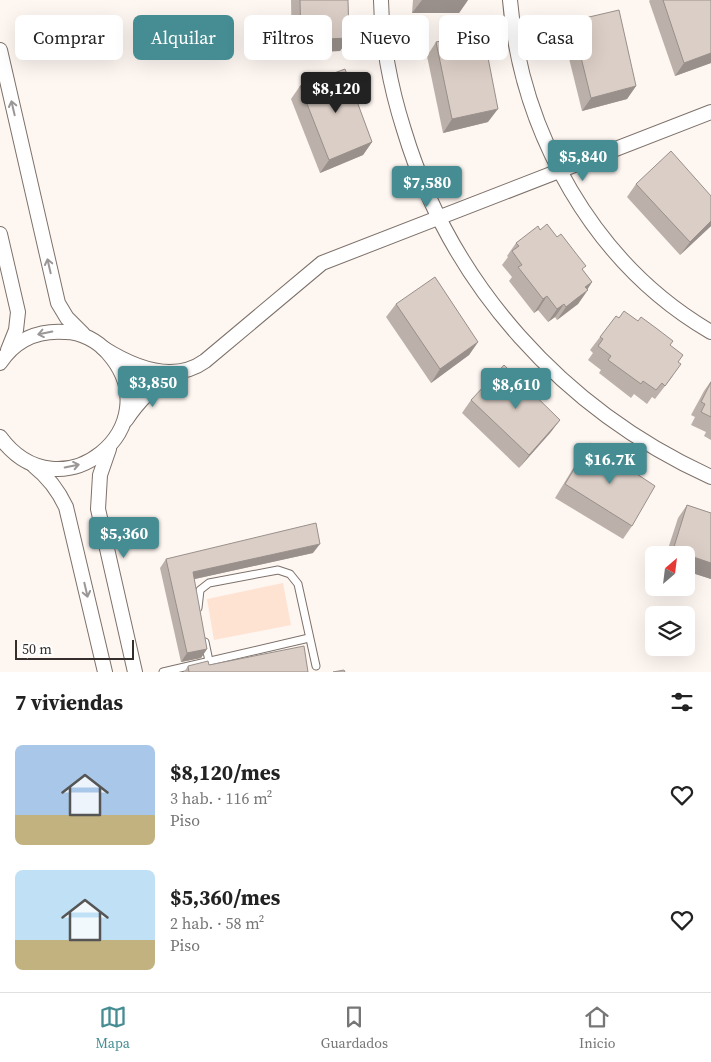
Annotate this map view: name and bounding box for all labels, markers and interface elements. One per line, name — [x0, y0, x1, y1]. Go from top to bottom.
chip: Comprar — [15, 15, 123, 60]
chip: Alquilar — [133, 15, 234, 60]
chip: Filtros — [244, 15, 332, 60]
chip: Nuevo — [342, 15, 429, 60]
chip: Piso — [439, 15, 508, 60]
chip: Casa — [518, 15, 592, 60]
pin: $8,120 — [295, 72, 377, 114]
text: $8,120 — [312, 77, 360, 99]
one-way arrow — [8, 100, 17, 116]
pin: $5,840 — [542, 140, 624, 182]
text: $5,840 — [559, 145, 607, 167]
pin: $7,580 — [386, 166, 468, 208]
text: $7,580 — [403, 171, 451, 193]
one-way arrow — [44, 259, 53, 275]
one-way arrow — [37, 328, 53, 338]
pin: $3,850 — [112, 366, 194, 408]
pin: $8,610 — [475, 368, 557, 410]
text: $3,850 — [129, 371, 177, 393]
text: $8,610 — [492, 373, 540, 395]
pin: $16.7K — [569, 442, 651, 485]
text: $16.7K — [585, 448, 635, 470]
one-way arrow — [64, 461, 80, 471]
pin: $5,360 — [83, 516, 165, 559]
text: $5,360 — [100, 522, 148, 544]
north arrow — [645, 546, 695, 596]
map controls — [645, 546, 695, 656]
one-way arrow — [82, 581, 91, 597]
button: layers — [645, 606, 695, 656]
scale bar — [15, 637, 134, 660]
text: 50 m — [22, 639, 52, 659]
text: 7 viviendas — [15, 688, 123, 717]
icon: filters — [668, 688, 696, 716]
text: $8,120/mes — [170, 758, 280, 787]
icon: home — [55, 765, 115, 825]
icon: heart — [668, 781, 696, 809]
text: 3 hab. · 116 m² — [170, 787, 272, 809]
text: Piso — [170, 809, 200, 831]
text: $5,360/mes — [170, 883, 280, 912]
icon: home — [55, 890, 115, 950]
icon: heart — [668, 906, 696, 934]
text: 2 hab. · 58 m² — [170, 912, 264, 934]
text: Piso — [170, 934, 200, 956]
tab: Mapa — [95, 1003, 130, 1053]
tab: Guardados — [321, 1003, 388, 1053]
tab: Inicio — [579, 1003, 616, 1053]

